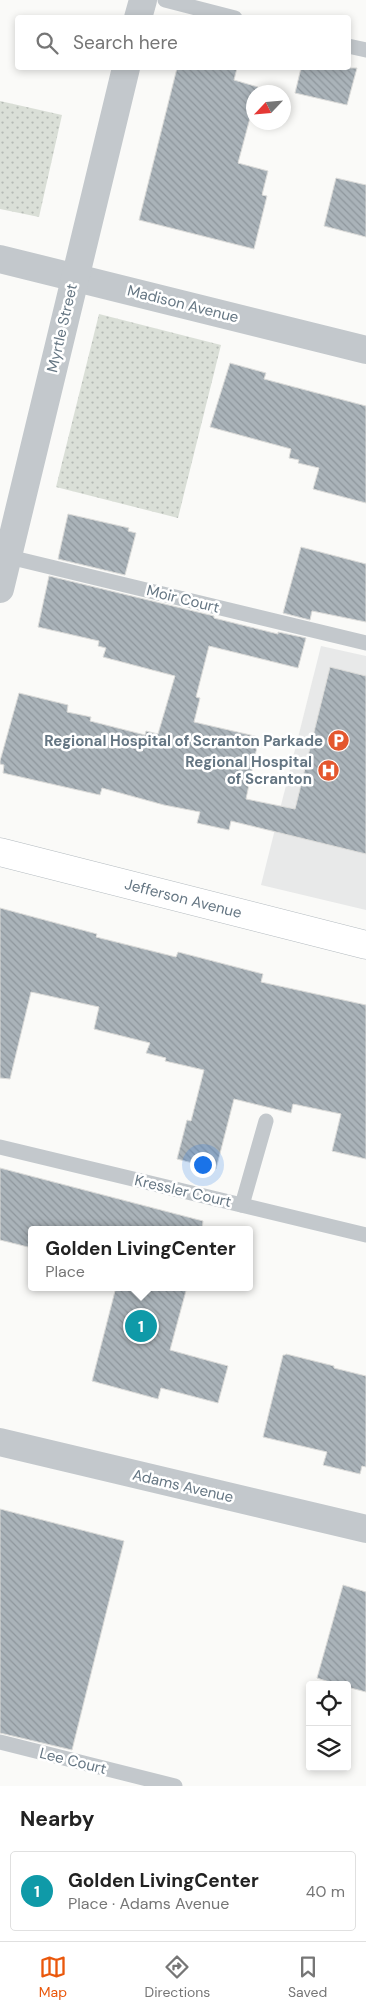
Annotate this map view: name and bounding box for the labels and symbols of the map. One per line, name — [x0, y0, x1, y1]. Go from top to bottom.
north arrow — [246, 85, 291, 130]
street label: Myrtle Street — [42, 281, 82, 374]
street label: Madison Avenue — [125, 281, 241, 327]
street label: Moir Court — [145, 580, 222, 618]
parking icon: Regional Hospital of Scranton Parkade — [327, 729, 351, 753]
place label: Regional Hospital of Scranton Parkade — [44, 731, 323, 751]
place label: Regional Hospital of Scranton — [185, 752, 312, 789]
hospital icon: Regional Hospital of Scranton — [316, 759, 340, 783]
street label: Jefferson Avenue — [122, 874, 244, 923]
your location — [190, 1152, 216, 1178]
street label: Kressler Court — [133, 1170, 233, 1212]
pin: 1 — [125, 1307, 157, 1345]
street label: Adams Avenue — [131, 1465, 235, 1507]
street label: Lee Court — [37, 1743, 109, 1779]

